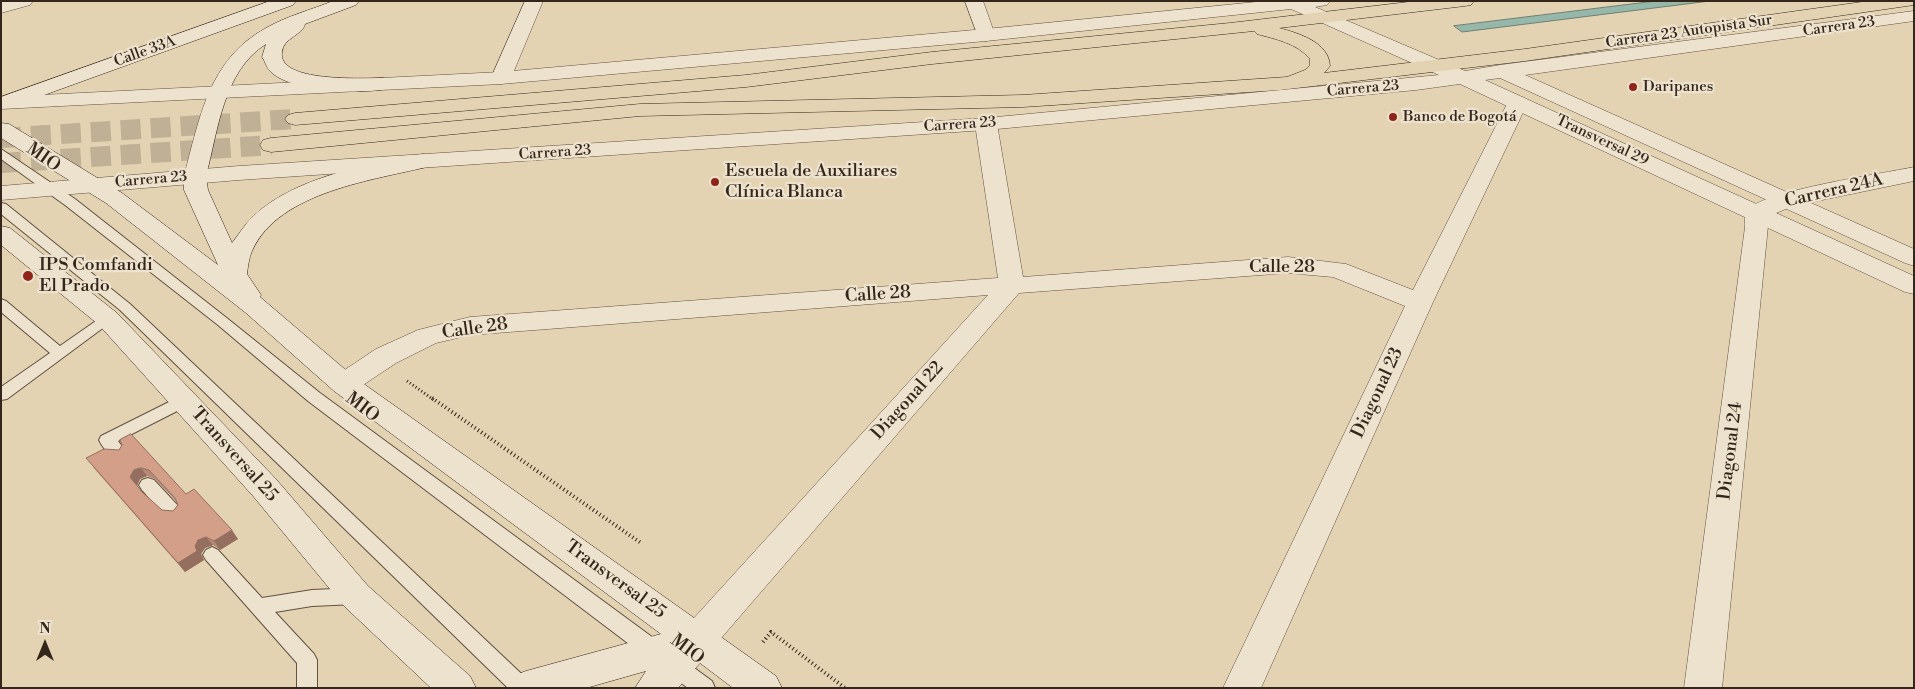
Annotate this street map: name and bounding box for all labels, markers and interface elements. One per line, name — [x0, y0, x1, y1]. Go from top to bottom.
street label: Carrera 23 Autopista Sur — [1605, 11, 1773, 53]
street label: Carrera 23 — [1802, 13, 1876, 41]
street label: Calle 33A — [112, 33, 178, 71]
street label: Carrera 23 — [1326, 77, 1400, 101]
place label: Daripanes — [1643, 78, 1713, 96]
marker: Daripanes — [1627, 81, 1639, 93]
place label: Banco de Bogotá — [1403, 108, 1517, 126]
marker: Banco de Bogotá — [1387, 111, 1399, 123]
street label: Transversal 29 — [1553, 112, 1651, 170]
street label: Carrera 23 — [923, 113, 997, 137]
street label: MIO — [22, 139, 64, 177]
street label: Carrera 23 — [518, 141, 592, 165]
place label: Escuela de Auxiliares Clínica Blanca — [725, 161, 897, 203]
street label: Carrera 23 — [114, 168, 188, 192]
street label: Carrera 24A — [1783, 169, 1885, 213]
marker: Escuela de Auxiliares Clínica Blanca — [709, 176, 721, 188]
place label: IPS Comfandi El Prado — [39, 255, 153, 298]
street label: Calle 28 — [1249, 257, 1315, 279]
marker: IPS Comfandi El Prado — [21, 269, 35, 283]
street label: Calle 28 — [844, 282, 912, 308]
street label: Calle 28 — [441, 314, 509, 344]
street label: Diagonal 23 — [1348, 344, 1408, 442]
street label: Diagonal 22 — [867, 357, 949, 445]
street label: MIO — [341, 388, 383, 428]
street label: Diagonal 24 — [1714, 401, 1748, 501]
street label: Transversal 25 — [186, 403, 282, 507]
street label: Transversal 25 — [560, 536, 670, 624]
north arrow — [20, 619, 70, 669]
text: N — [39, 620, 51, 638]
street label: MIO — [666, 630, 708, 670]

